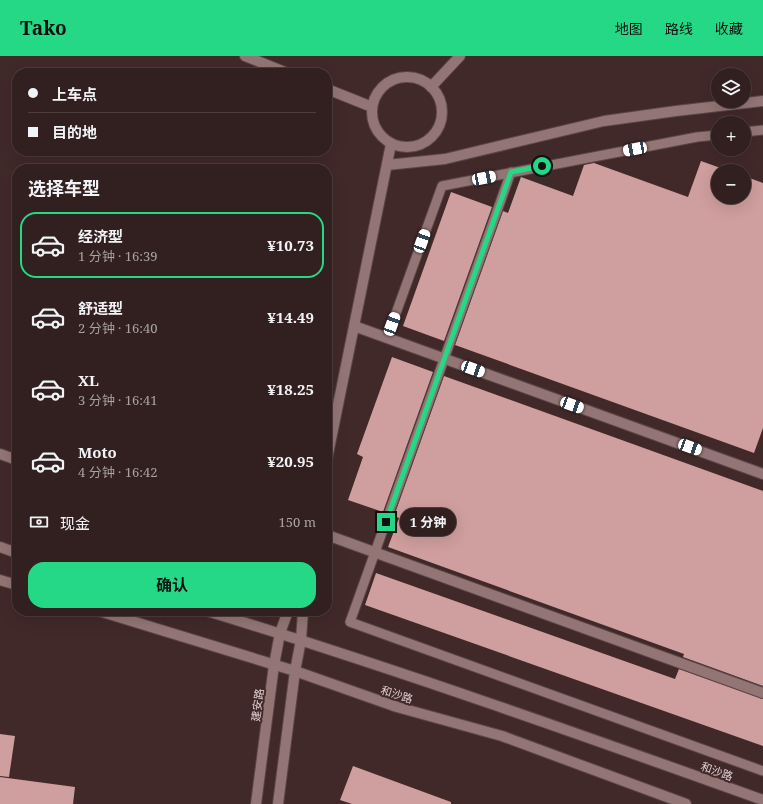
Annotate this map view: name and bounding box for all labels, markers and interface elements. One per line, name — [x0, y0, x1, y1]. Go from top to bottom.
text: Tako — [20, 15, 67, 41]
text: 地图 — [615, 19, 643, 38]
text: 路线 — [665, 19, 693, 38]
text: 收藏 — [715, 19, 743, 38]
map controls — [711, 68, 751, 204]
button: layers — [711, 68, 751, 108]
text: 上车点 — [52, 84, 97, 104]
button: + — [711, 116, 751, 156]
text: 目的地 — [52, 122, 97, 142]
car — [622, 141, 648, 157]
route start — [533, 157, 551, 175]
button: − — [711, 164, 751, 204]
car — [471, 170, 497, 186]
text: 选择车型 — [28, 176, 100, 200]
text: 经济型 — [78, 226, 123, 246]
icon: car — [30, 227, 66, 263]
car — [412, 228, 432, 254]
text: ¥10.73 — [267, 235, 314, 255]
text: 1 分钟 · 16:39 — [78, 247, 157, 265]
text: 舒适型 — [78, 298, 123, 318]
icon: car — [30, 299, 66, 335]
text: ¥14.49 — [267, 307, 314, 327]
car — [382, 311, 402, 337]
text: 2 分钟 · 16:40 — [78, 319, 157, 337]
car — [460, 359, 486, 379]
text: XL — [78, 370, 99, 390]
icon: car — [30, 371, 66, 407]
text: ¥18.25 — [267, 379, 314, 399]
text: 3 分钟 · 16:41 — [78, 391, 157, 409]
car — [559, 395, 585, 415]
car — [677, 437, 703, 457]
text: Moto — [78, 442, 117, 462]
icon: car — [30, 443, 66, 479]
text: ¥20.95 — [267, 451, 314, 471]
text: 4 分钟 · 16:42 — [78, 463, 157, 481]
callout: 1 分钟 — [400, 508, 456, 536]
icon: cash — [28, 511, 50, 533]
text: 现金 — [60, 513, 90, 533]
text: 150 m — [279, 513, 316, 531]
route end — [377, 513, 395, 531]
text: 1 分钟 — [410, 513, 446, 531]
button: 确认 — [28, 562, 316, 608]
street label: 和沙路 — [379, 682, 415, 706]
street label: 建安路 — [248, 688, 266, 722]
street label: 和沙路 — [699, 758, 735, 784]

